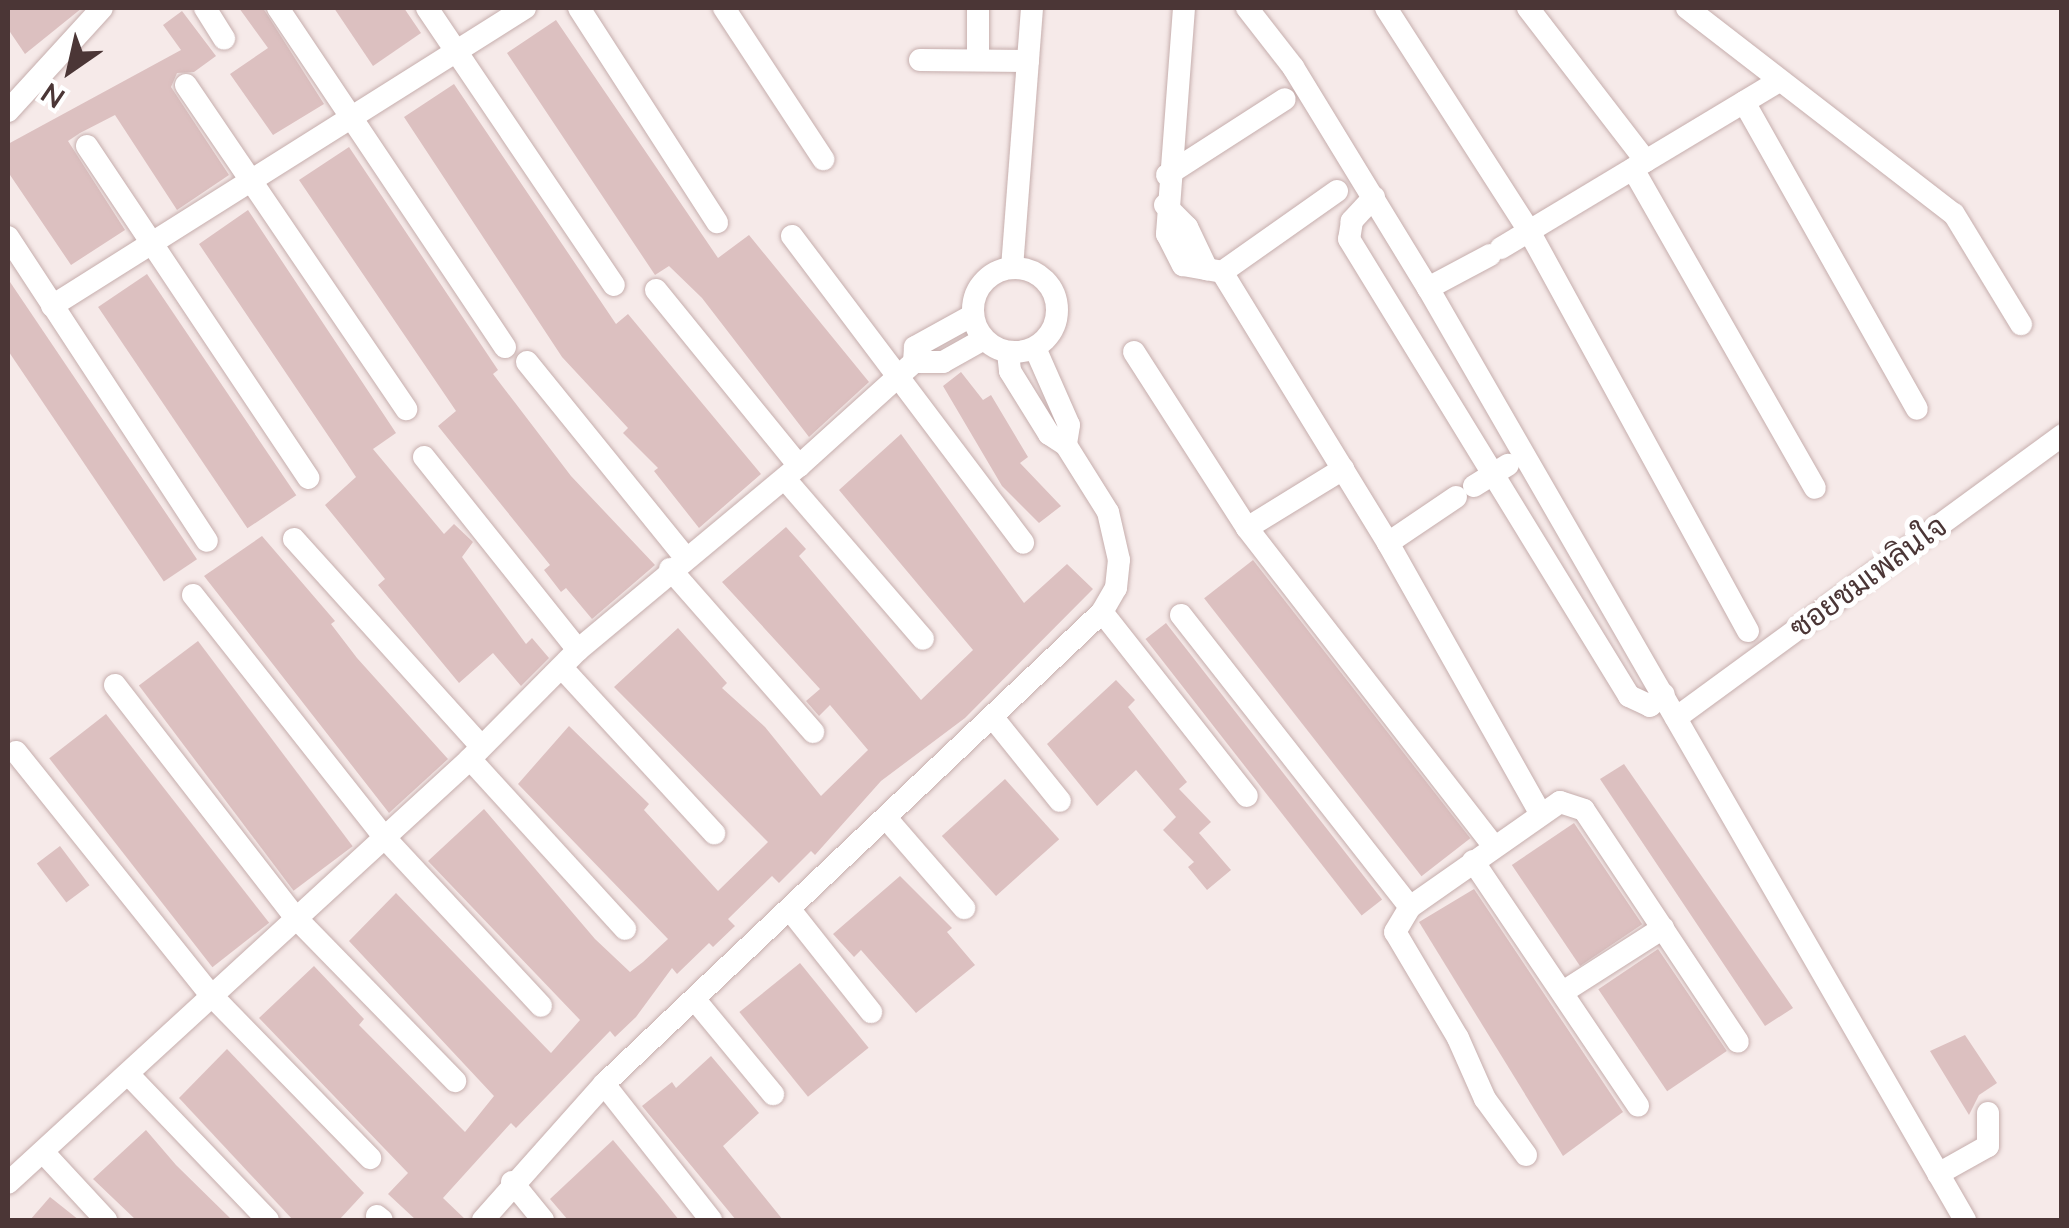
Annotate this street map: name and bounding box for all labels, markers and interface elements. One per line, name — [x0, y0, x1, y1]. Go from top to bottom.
north arrow — [20, 20, 120, 120]
text: N — [34, 73, 73, 116]
street label: ซอยชมเพลินใจ — [1783, 509, 1955, 647]

